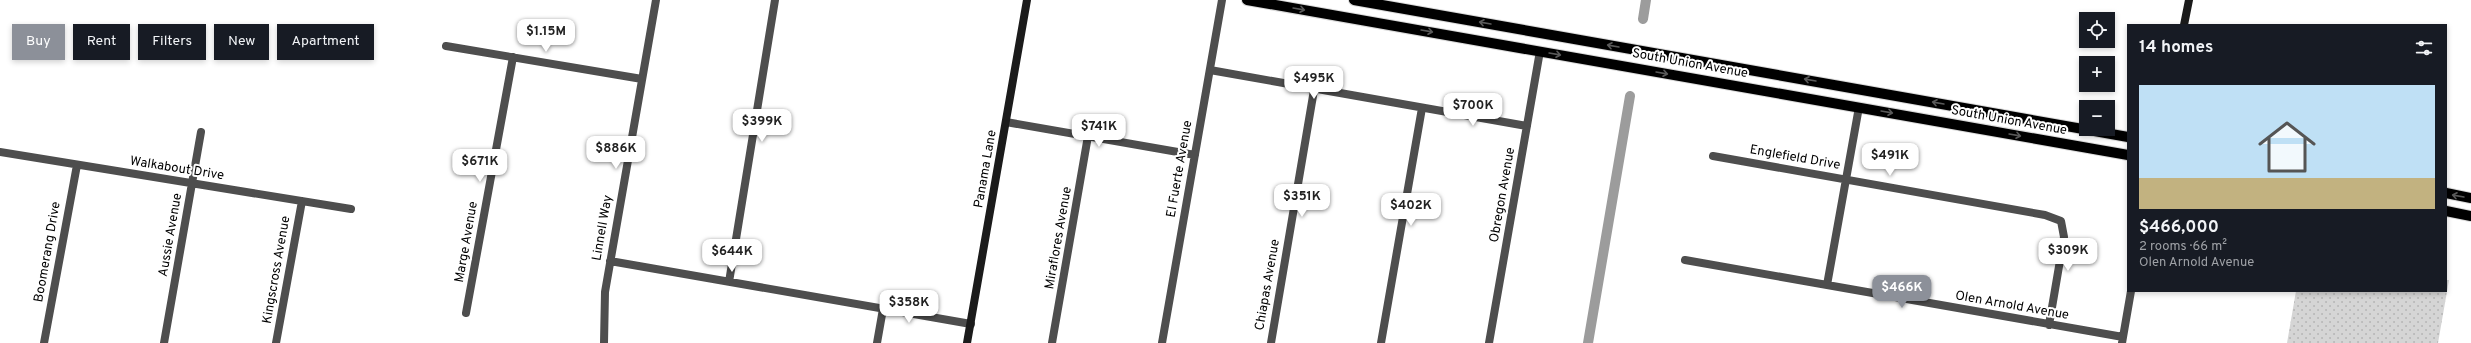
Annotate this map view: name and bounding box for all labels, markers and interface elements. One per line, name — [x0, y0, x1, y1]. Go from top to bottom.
one-way arrow — [1292, 5, 1305, 13]
map controls — [2079, 12, 2115, 136]
button: locate — [2079, 12, 2115, 48]
pin: $1.15M — [513, 19, 579, 53]
one-way arrow — [1479, 19, 1492, 27]
chip: Buy — [12, 24, 65, 60]
chip: Rent — [73, 24, 130, 60]
chip: Filters — [138, 24, 206, 60]
chip: New — [214, 24, 269, 60]
chip: Apartment — [277, 24, 374, 60]
text: $1.15M — [526, 24, 566, 40]
one-way arrow — [1420, 28, 1433, 36]
text: 14 homes — [2139, 37, 2213, 59]
icon: filters — [2413, 37, 2435, 59]
one-way arrow — [1607, 41, 1620, 49]
street label: South Union Avenue — [1631, 46, 1749, 82]
one-way arrow — [1548, 50, 1561, 58]
button: + — [2079, 56, 2115, 92]
pin: $495K — [1286, 66, 1342, 100]
one-way arrow — [1655, 69, 1668, 77]
text: $495K — [1293, 71, 1335, 87]
one-way arrow — [1804, 76, 1817, 84]
pin: $700K — [1445, 93, 1501, 127]
text: $700K — [1452, 98, 1494, 114]
one-way arrow — [1932, 99, 1945, 107]
button: − — [2079, 100, 2115, 136]
street label: South Union Avenue — [1950, 103, 2068, 139]
one-way arrow — [1880, 108, 1893, 116]
pin: $399K — [734, 109, 790, 143]
icon: home — [2251, 111, 2323, 183]
text: $399K — [742, 114, 782, 130]
pin: $741K — [1071, 114, 1127, 148]
text: $741K — [1081, 119, 1117, 135]
street label: El Fuerte Avenue — [1164, 119, 1196, 219]
street label: Panama Lane — [971, 129, 1001, 209]
one-way arrow — [2008, 131, 2021, 139]
pin: $886K — [588, 136, 644, 170]
text: $886K — [595, 141, 637, 157]
street label: Englefield Drive — [1748, 142, 1842, 174]
pin: $491K — [1862, 143, 1918, 177]
street label: Obregon Avenue — [1487, 146, 1519, 244]
text: $491K — [1871, 148, 1909, 164]
pin: $671K — [452, 149, 508, 183]
street label: Walkabout Drive — [129, 154, 225, 184]
text: $671K — [461, 154, 499, 170]
pin: $351K — [1274, 184, 1330, 218]
street label: Miraflores Avenue — [1042, 185, 1076, 291]
text: $351K — [1283, 189, 1321, 205]
one-way arrow — [2452, 191, 2465, 199]
street label: Aussie Avenue — [156, 192, 186, 278]
pin: $402K — [1383, 193, 1439, 227]
street label: Linnell Way — [589, 194, 617, 262]
text: $402K — [1390, 198, 1432, 214]
street label: Boomerang Drive — [31, 200, 65, 304]
street label: Marge Avenue — [452, 200, 482, 284]
street label: Kingscross Avenue — [260, 215, 294, 325]
text: $466,000 — [2139, 217, 2219, 239]
street label: Chiapas Avenue — [1252, 238, 1284, 332]
pin: $309K — [2040, 238, 2096, 272]
pin: $644K — [704, 239, 760, 273]
text: 2 rooms · 66 m² — [2139, 239, 2227, 255]
text: $309K — [2047, 243, 2089, 259]
text: $644K — [711, 244, 753, 260]
text: Olen Arnold Avenue — [2139, 255, 2254, 271]
pin: $466K — [1874, 275, 1930, 309]
text: $466K — [1881, 280, 1923, 296]
street label: Olen Arnold Avenue — [1954, 288, 2070, 324]
pin: $358K — [881, 290, 937, 324]
text: $358K — [889, 295, 929, 311]

